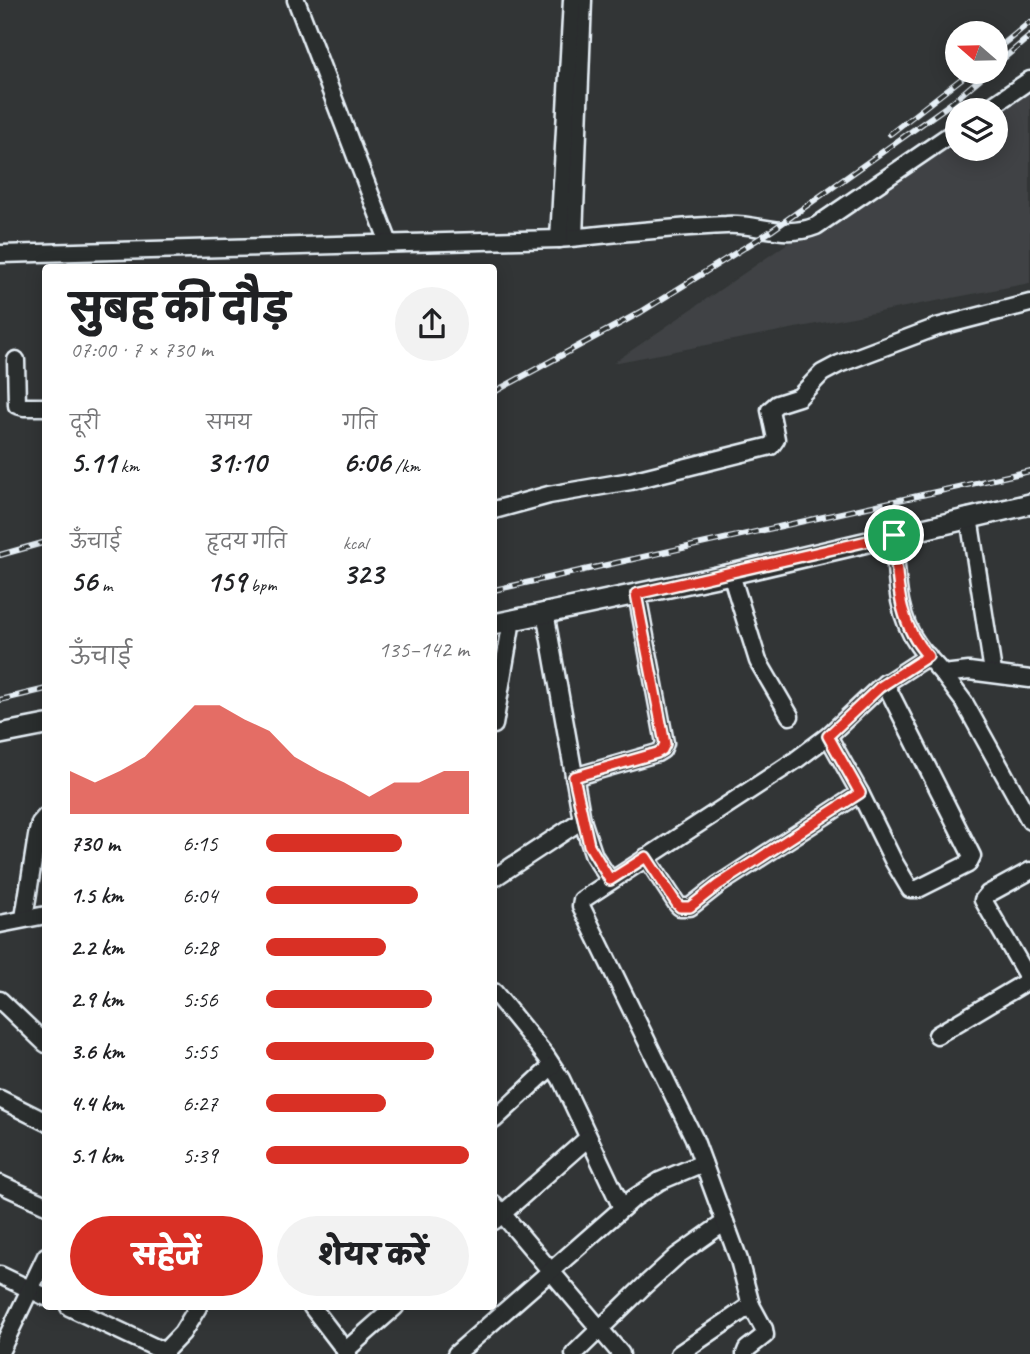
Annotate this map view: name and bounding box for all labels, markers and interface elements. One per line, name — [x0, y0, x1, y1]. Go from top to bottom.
north arrow — [945, 21, 1008, 84]
map controls — [945, 21, 1008, 161]
button: layers — [945, 98, 1008, 161]
text: सुबह की दौड़ — [70, 285, 289, 332]
button: share — [395, 287, 469, 361]
text: 07:00 · 7 × 730 m — [70, 335, 213, 364]
text: दूरी — [70, 411, 100, 435]
text: समय — [206, 411, 252, 435]
text: गति — [343, 411, 377, 435]
text: 5.11 — [70, 443, 116, 481]
text: 31:10 — [206, 443, 266, 481]
text: 6:06 — [343, 443, 390, 481]
text: km — [116, 454, 139, 478]
text: /km — [390, 454, 420, 478]
pin — [864, 505, 924, 565]
icon: arrive — [875, 516, 913, 554]
text: ऊँचाई — [70, 530, 121, 554]
text: हृदय गति — [206, 530, 287, 554]
text: kcal — [343, 531, 368, 555]
text: 323 — [343, 555, 383, 593]
text: 56 — [70, 562, 97, 600]
text: 159 — [206, 562, 246, 600]
text: m — [97, 573, 112, 597]
text: bpm — [246, 573, 277, 597]
text: 135–142 m — [378, 635, 469, 664]
text: ऊँचाई — [70, 642, 132, 671]
text: 730 m — [70, 829, 120, 858]
text: 6:15 — [182, 829, 218, 858]
text: 1.5 km — [70, 881, 123, 910]
text: 6:04 — [182, 881, 218, 910]
text: 2.2 km — [70, 933, 124, 962]
text: 6:28 — [182, 933, 218, 962]
text: 2.9 km — [70, 985, 123, 1014]
text: 5:56 — [182, 985, 218, 1014]
text: 3.6 km — [70, 1037, 124, 1066]
text: 5:55 — [182, 1037, 218, 1066]
text: 4.4 km — [70, 1089, 124, 1118]
text: 6:27 — [182, 1089, 218, 1118]
text: 5.1 km — [70, 1141, 123, 1170]
text: 5:39 — [182, 1141, 218, 1170]
button: सहेजें — [70, 1216, 263, 1296]
button: शेयर करें — [277, 1216, 469, 1296]

